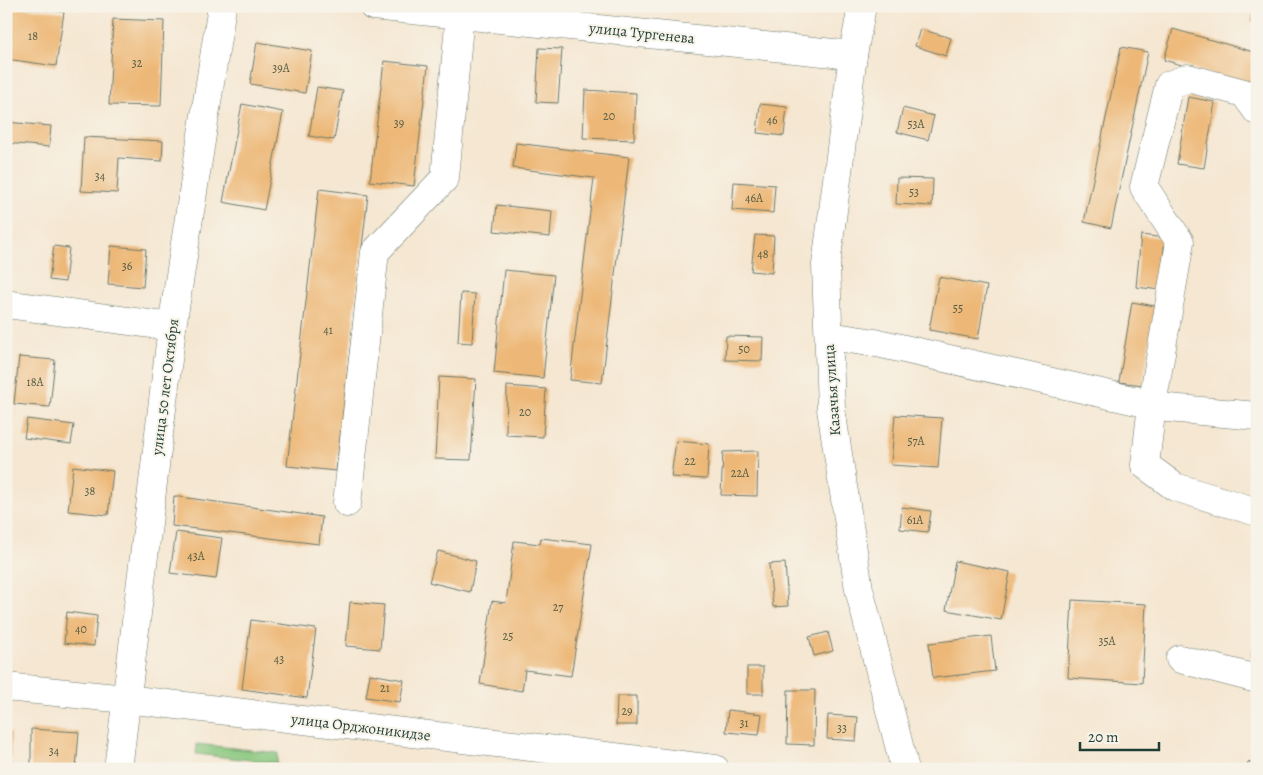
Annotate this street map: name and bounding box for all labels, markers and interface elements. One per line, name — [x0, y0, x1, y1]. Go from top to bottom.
street label: улица Тургенева — [587, 17, 696, 48]
house number: 18 — [28, 28, 38, 44]
house number: 32 — [132, 55, 143, 71]
house number: 39А — [272, 60, 291, 76]
house number: 20 — [603, 108, 615, 124]
house number: 46 — [767, 112, 778, 128]
house number: 39 — [394, 115, 404, 131]
house number: 53А — [907, 116, 926, 132]
house number: 34 — [95, 168, 106, 184]
house number: 53 — [909, 184, 919, 200]
house number: 46А — [745, 190, 764, 206]
house number: 48 — [757, 246, 769, 262]
house number: 36 — [122, 258, 133, 274]
house number: 55 — [953, 300, 963, 316]
street label: улица 50 лет Октября — [147, 318, 183, 457]
house number: 41 — [323, 322, 333, 338]
house number: 50 — [738, 341, 750, 357]
street label: Казачья улица — [819, 343, 845, 437]
house number: 18А — [27, 374, 44, 390]
house number: 20 — [519, 404, 531, 420]
house number: 57А — [907, 433, 926, 449]
house number: 22 — [684, 453, 696, 469]
house number: 22А — [731, 465, 750, 481]
house number: 38 — [85, 483, 96, 499]
house number: 61А — [907, 512, 924, 528]
house number: 43А — [187, 548, 206, 564]
house number: 27 — [553, 599, 564, 615]
house number: 40 — [75, 621, 87, 637]
house number: 25 — [503, 628, 513, 644]
house number: 35А — [1098, 633, 1117, 649]
house number: 43 — [274, 651, 284, 667]
house number: 21 — [380, 680, 390, 696]
house number: 29 — [621, 703, 633, 719]
street label: улица Орджоникидзе — [289, 708, 432, 745]
house number: 31 — [739, 715, 749, 731]
house number: 33 — [837, 720, 847, 736]
scale bar — [1080, 720, 1159, 752]
text: 20 m — [1088, 727, 1119, 747]
house number: 34 — [49, 743, 60, 759]

